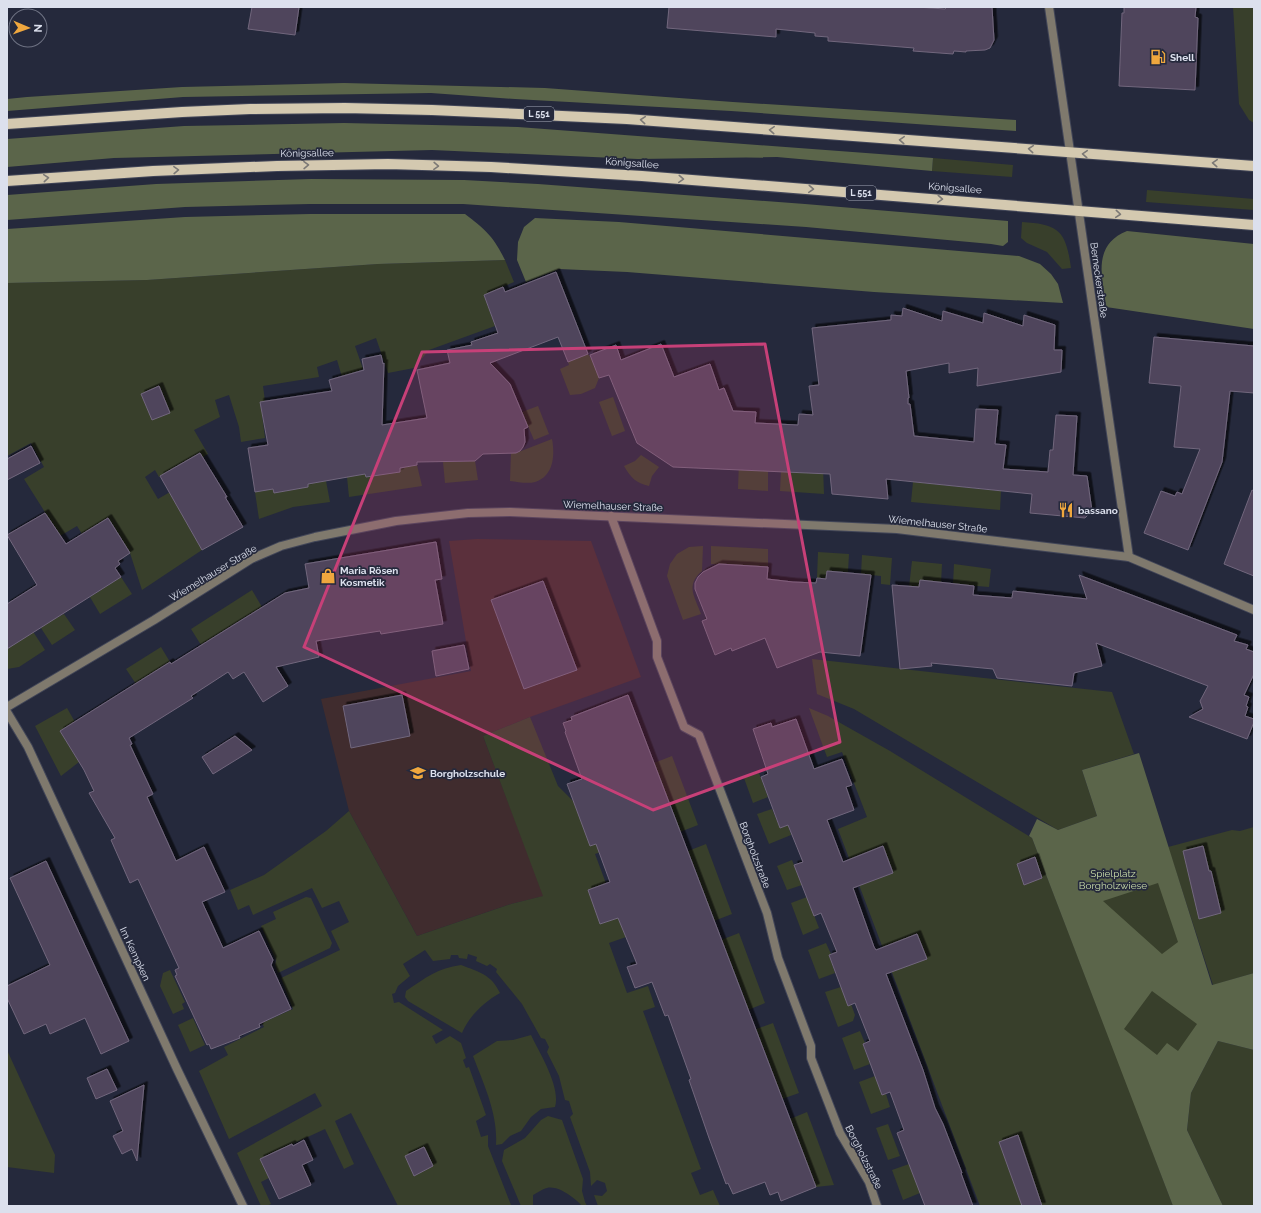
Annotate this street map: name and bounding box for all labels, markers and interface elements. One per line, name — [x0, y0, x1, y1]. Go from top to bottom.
north arrow — [8, 8, 48, 48]
text: N — [31, 24, 44, 33]
fuel station icon: Shell — [1149, 48, 1167, 66]
place label: Shell — [1170, 52, 1195, 63]
road number: L 551 — [524, 107, 554, 121]
one-way arrow — [640, 116, 646, 125]
one-way arrow — [769, 126, 775, 135]
one-way arrow — [899, 135, 905, 144]
one-way arrow — [1028, 145, 1035, 154]
street label: Königsallee — [280, 147, 334, 159]
one-way arrow — [1082, 149, 1088, 158]
street label: Königsallee — [605, 156, 659, 170]
one-way arrow — [1212, 159, 1218, 168]
one-way arrow — [303, 161, 309, 169]
one-way arrow — [433, 161, 439, 170]
one-way arrow — [173, 166, 179, 174]
one-way arrow — [43, 173, 49, 182]
one-way arrow — [678, 175, 684, 184]
street label: Königsallee — [928, 181, 982, 195]
one-way arrow — [808, 185, 814, 194]
road number: L 551 — [846, 186, 876, 200]
one-way arrow — [937, 195, 943, 204]
one-way arrow — [1115, 210, 1121, 219]
street label: Berneckerstraße — [1088, 242, 1110, 319]
street label: Wiemelhauser Straße — [563, 499, 663, 513]
restaurant icon: bassano — [1057, 501, 1075, 519]
place label: bassano — [1078, 505, 1118, 516]
street label: Wiemelhauser Straße — [888, 513, 988, 535]
street label: Wiemelhauser Straße — [167, 543, 259, 603]
place label: Maria Rösen Kosmetik — [340, 565, 398, 588]
shop icon: Maria Rösen Kosmetik — [319, 567, 337, 585]
school or university icon: Borgholzschule — [409, 764, 427, 782]
place label: Borgholzschule — [430, 768, 505, 779]
street label: Borgholzstraße — [737, 820, 773, 890]
park label: Spielplatz Borgholzwiese — [1079, 868, 1147, 891]
street label: Im Kempken — [118, 925, 152, 983]
street label: Borgholzstraße — [843, 1123, 885, 1191]

